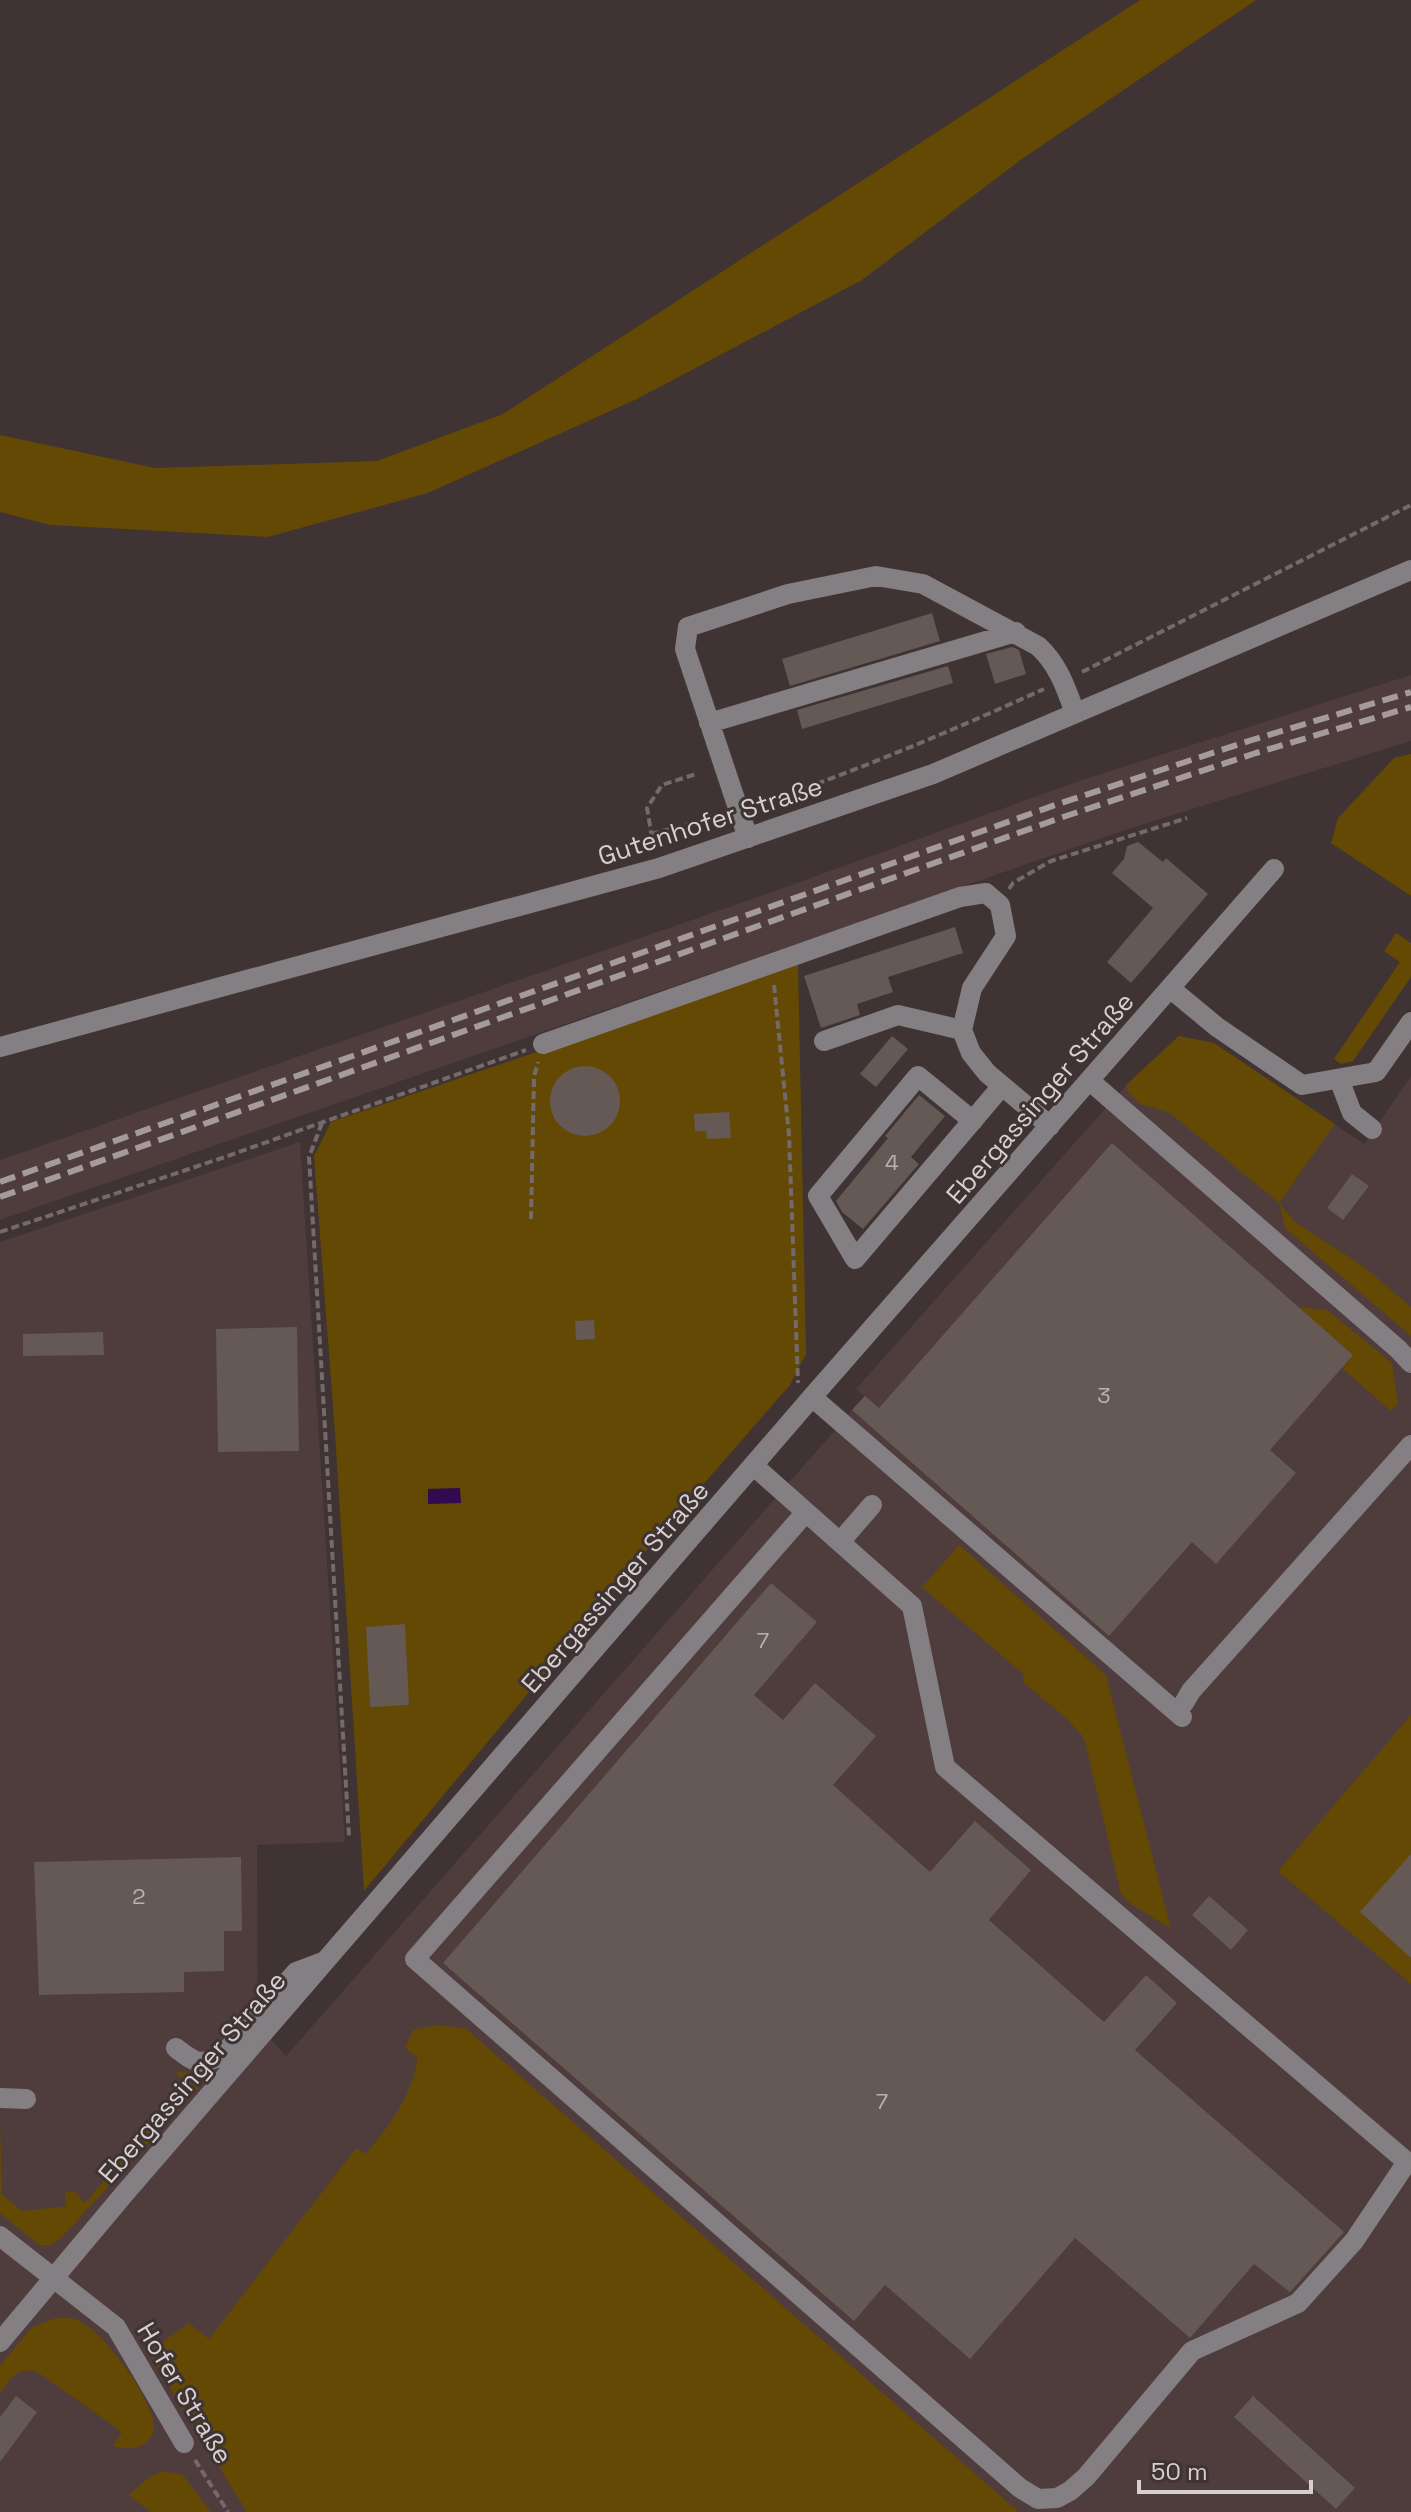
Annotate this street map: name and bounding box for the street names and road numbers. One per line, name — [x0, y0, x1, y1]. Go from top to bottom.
street label: Gutenhofer Straße — [593, 769, 827, 873]
street label: Ebergassinger Straße — [939, 985, 1141, 1211]
street label: Ebergassinger Straße — [514, 1474, 716, 1700]
street label: Ebergassinger Straße — [91, 1964, 293, 2190]
street label: Hofer Straße — [129, 2316, 241, 2470]

